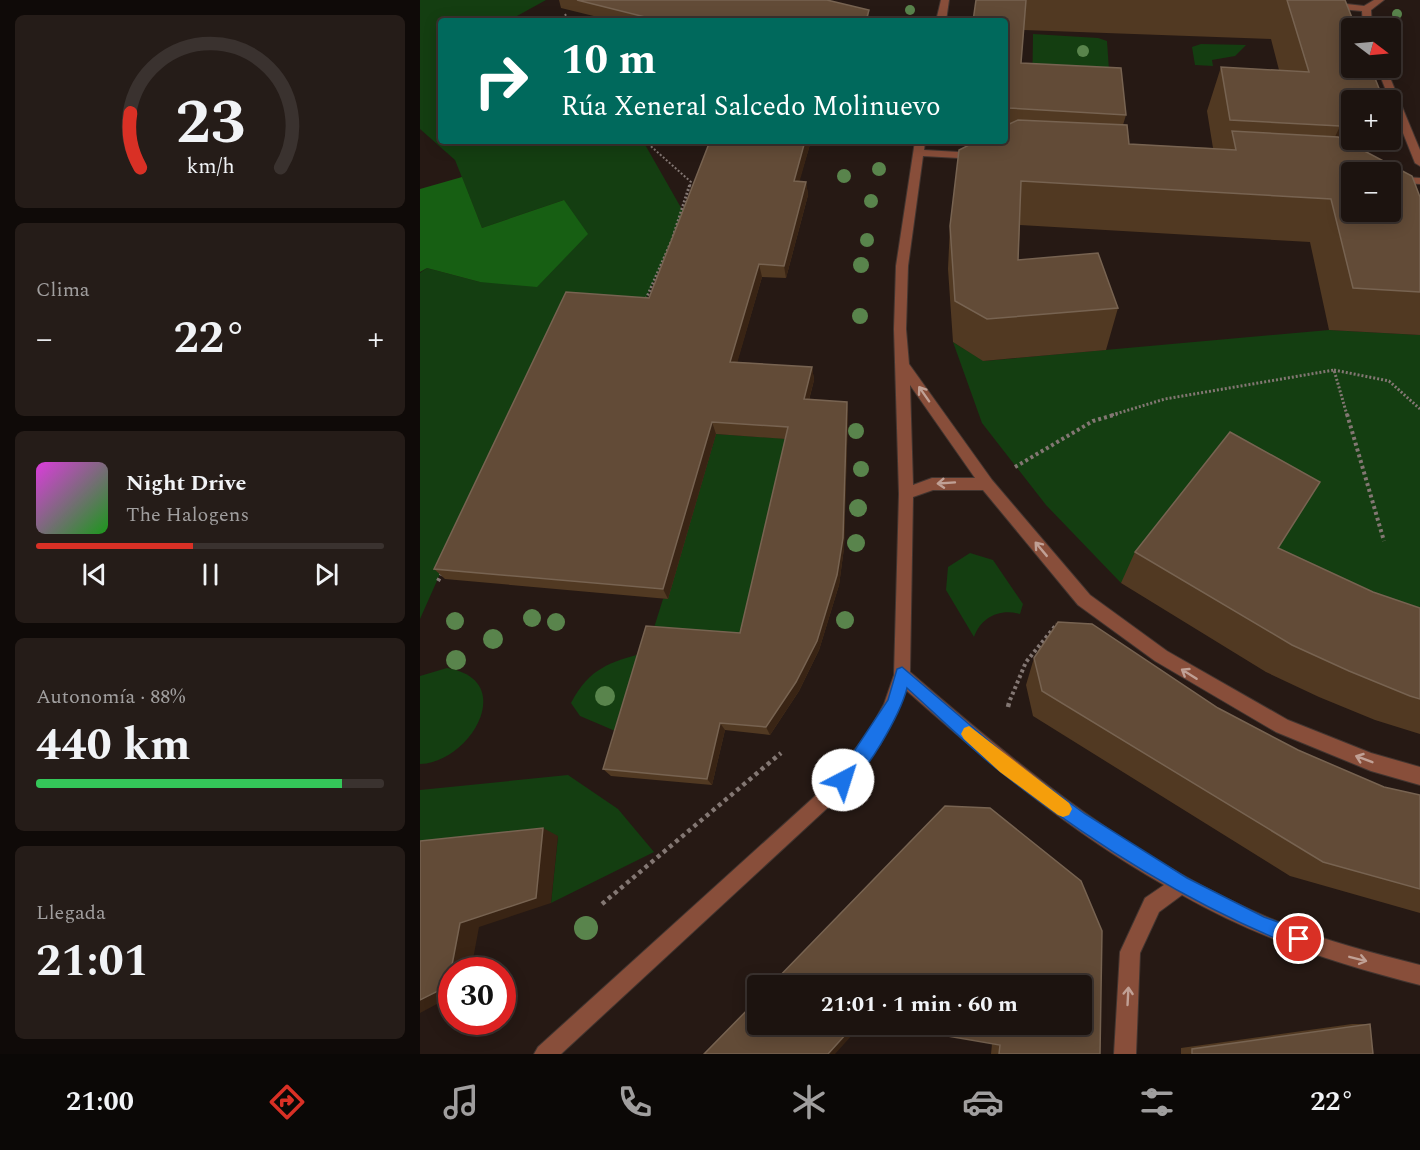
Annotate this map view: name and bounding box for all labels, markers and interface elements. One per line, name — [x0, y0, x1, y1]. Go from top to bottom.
north arrow — [1341, 18, 1401, 78]
map controls — [1341, 18, 1401, 222]
text: 10 m — [561, 29, 656, 92]
icon: right — [462, 42, 540, 120]
text: 23 — [175, 77, 245, 172]
text: Rúa Xeneral Salcedo Molinuevo — [561, 86, 941, 128]
button: + — [1341, 90, 1401, 150]
text: km/h — [186, 151, 234, 184]
button: − — [1341, 162, 1401, 222]
text: Clima — [36, 275, 90, 305]
text: 22° — [174, 304, 247, 373]
text: − — [36, 314, 53, 364]
text: + — [368, 314, 384, 364]
one-way arrow — [917, 386, 929, 403]
text: Night Drive — [126, 467, 246, 500]
one-way arrow — [936, 478, 956, 489]
text: The Halogens — [126, 500, 249, 530]
one-way arrow — [1035, 541, 1048, 557]
icon: previous — [78, 558, 111, 591]
icon: pause — [194, 558, 227, 591]
icon: next — [310, 558, 343, 591]
one-way arrow — [1181, 667, 1198, 679]
text: Autonomía · 88% — [36, 682, 185, 712]
text: 440 km — [36, 711, 191, 780]
position arrow — [811, 748, 875, 812]
one-way arrow — [1355, 753, 1374, 764]
text: Llegada — [36, 898, 106, 928]
pin — [1273, 913, 1324, 964]
icon: arrive — [1282, 922, 1315, 955]
text: 21:01 — [36, 927, 149, 996]
one-way arrow — [1348, 953, 1367, 965]
speed limit sign: 30 — [438, 957, 516, 1035]
one-way arrow — [1122, 986, 1133, 1006]
text: 21:01 · 1 min · 60 m — [821, 988, 1018, 1021]
text: 21:00 — [66, 1081, 134, 1123]
icon: directions — [266, 1081, 308, 1123]
icon: music — [440, 1081, 482, 1123]
icon: phone — [614, 1081, 656, 1123]
icon: climate — [788, 1081, 830, 1123]
icon: car — [962, 1081, 1004, 1123]
icon: filters — [1136, 1081, 1178, 1123]
text: 22° — [1310, 1081, 1354, 1123]

